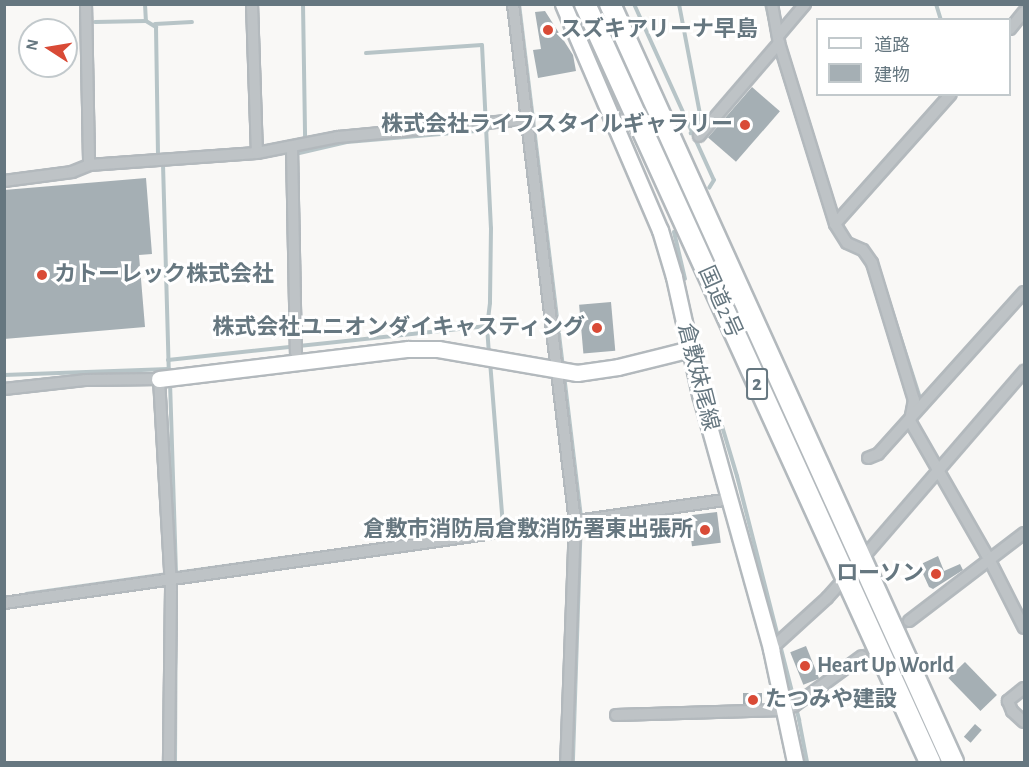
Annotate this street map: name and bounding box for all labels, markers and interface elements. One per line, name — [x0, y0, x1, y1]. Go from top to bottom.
place label: スズキアリーナ早島 — [560, 17, 758, 43]
north arrow — [18, 18, 78, 78]
legend — [816, 18, 1011, 96]
marker: スズキアリーナ早島 — [541, 23, 555, 37]
text: 道路 — [874, 37, 910, 55]
text: N — [23, 38, 41, 52]
text: 建物 — [874, 67, 910, 85]
place label: 株式会社ライフスタイルギャラリー — [381, 112, 733, 138]
marker: 株式会社ライフスタイルギャラリー — [738, 118, 752, 132]
place label: カトーレック株式会社 — [54, 262, 274, 288]
street label: 国道2号 — [692, 262, 748, 342]
marker: カトーレック株式会社 — [35, 268, 49, 282]
place label: 株式会社ユニオンダイキャスティング — [211, 315, 585, 341]
street label: 倉敷妹尾線 — [672, 320, 724, 434]
marker: 株式会社ユニオンダイキャスティング — [590, 321, 604, 335]
road number: 2 — [745, 366, 769, 402]
place label: 倉敷市消防局倉敷消防署東出張所 — [363, 517, 693, 543]
marker: 倉敷市消防局倉敷消防署東出張所 — [698, 523, 712, 537]
place label: ローソン — [836, 561, 924, 587]
marker: ローソン — [929, 567, 943, 581]
place label: Heart Up World — [817, 653, 954, 679]
marker: Heart Up World — [798, 659, 812, 673]
place label: たつみや建設 — [765, 687, 897, 713]
marker: たつみや建設 — [746, 693, 760, 707]

